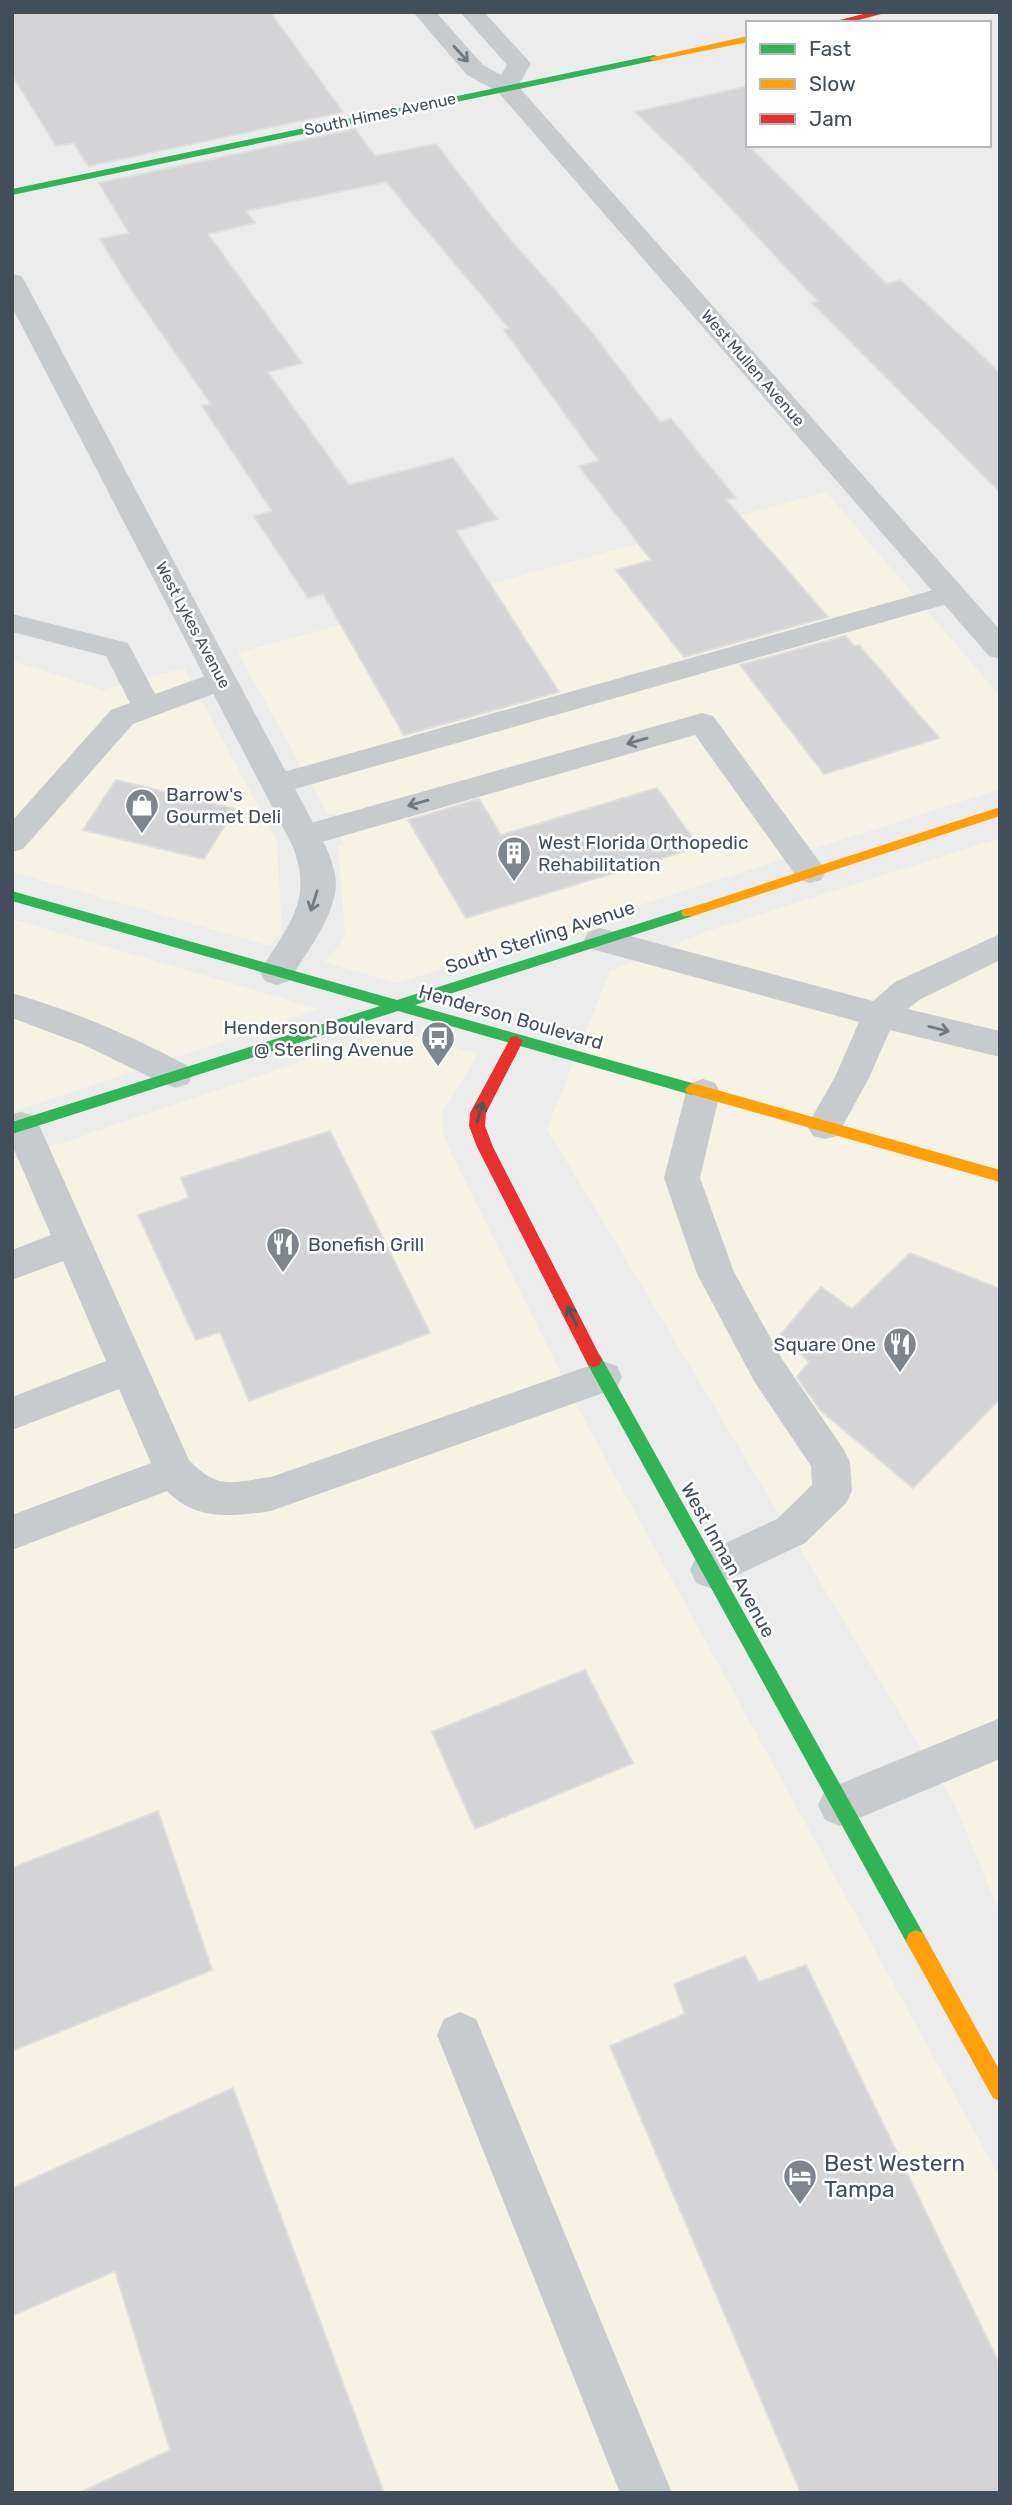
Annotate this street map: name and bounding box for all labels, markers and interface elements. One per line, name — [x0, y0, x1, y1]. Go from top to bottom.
legend — [746, 21, 991, 147]
text: Fast — [809, 36, 851, 61]
one-way arrow — [453, 45, 469, 63]
text: Slow — [809, 71, 856, 96]
street label: South Himes Avenue — [302, 89, 458, 139]
text: Jam — [809, 106, 853, 131]
street label: West Mullen Avenue — [697, 306, 809, 430]
street label: West Lykes Avenue — [152, 558, 234, 692]
one-way arrow — [626, 736, 648, 749]
place label: Barrow's Gourmet Deli — [166, 783, 281, 828]
shop icon: Barrow's Gourmet Deli — [123, 786, 161, 835]
one-way arrow — [407, 798, 429, 811]
place label: West Florida Orthopedic Rehabilitation — [538, 831, 748, 876]
building icon: West Florida Orthopedic Rehabilitation — [495, 834, 533, 883]
one-way arrow — [307, 889, 319, 911]
street label: South Sterling Avenue — [442, 896, 638, 978]
street label: Henderson Boulevard — [416, 980, 606, 1054]
place label: Henderson Boulevard @ Sterling Avenue — [223, 1016, 414, 1061]
bus stop icon: Henderson Boulevard @ Sterling Avenue — [419, 1019, 457, 1068]
one-way arrow — [927, 1023, 950, 1036]
one-way arrow — [475, 1101, 488, 1123]
restaurant icon: Bonefish Grill — [264, 1225, 302, 1274]
place label: Bonefish Grill — [308, 1233, 424, 1256]
one-way arrow — [564, 1306, 578, 1327]
restaurant icon: Square One — [881, 1325, 919, 1374]
place label: Square One — [774, 1333, 876, 1356]
street label: West Inman Avenue — [676, 1479, 780, 1641]
place label: Best Western Tampa — [824, 2149, 965, 2203]
hotel icon: Best Western Tampa — [781, 2157, 819, 2206]

